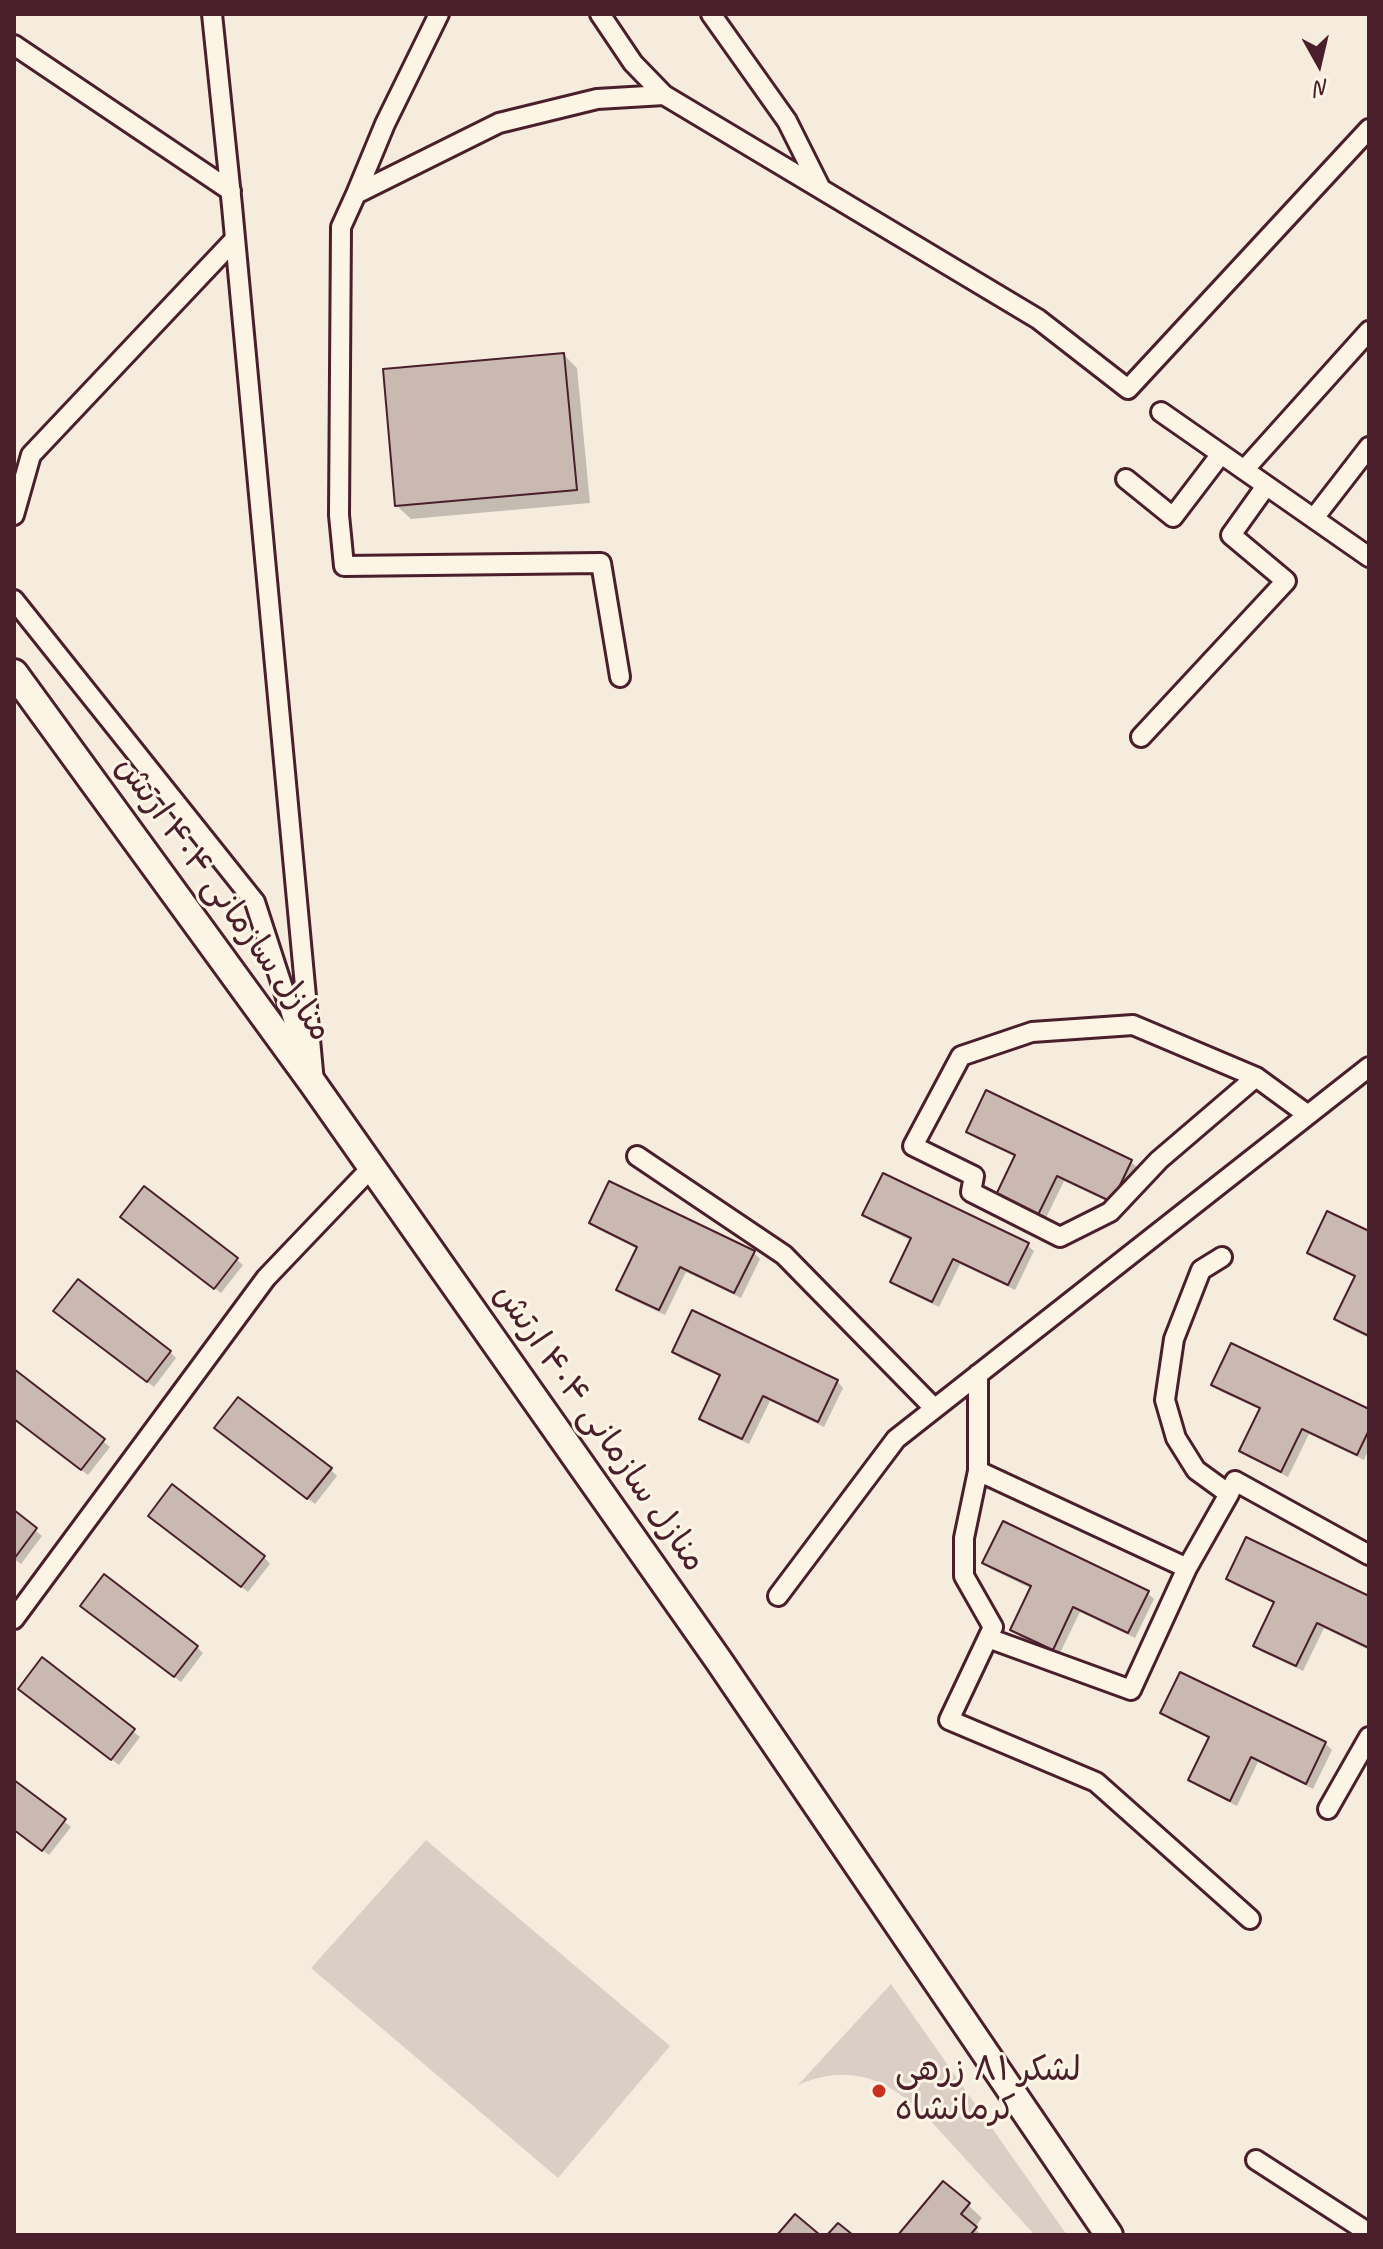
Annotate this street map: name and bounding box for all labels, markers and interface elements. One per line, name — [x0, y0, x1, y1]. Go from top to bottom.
north arrow — [1279, 24, 1359, 104]
text: N — [1314, 73, 1331, 103]
street label: منازل سازمانی ۴۰۴ ارتش — [106, 748, 340, 1050]
street label: منازل سازمانی ۴۰۴ ارتش — [484, 1276, 714, 1580]
place label: لشکر ۸۱ زرهی کرمانشاه — [895, 2051, 1081, 2130]
marker: لشکر ۸۱ زرهی کرمانشاه — [870, 2082, 888, 2100]

